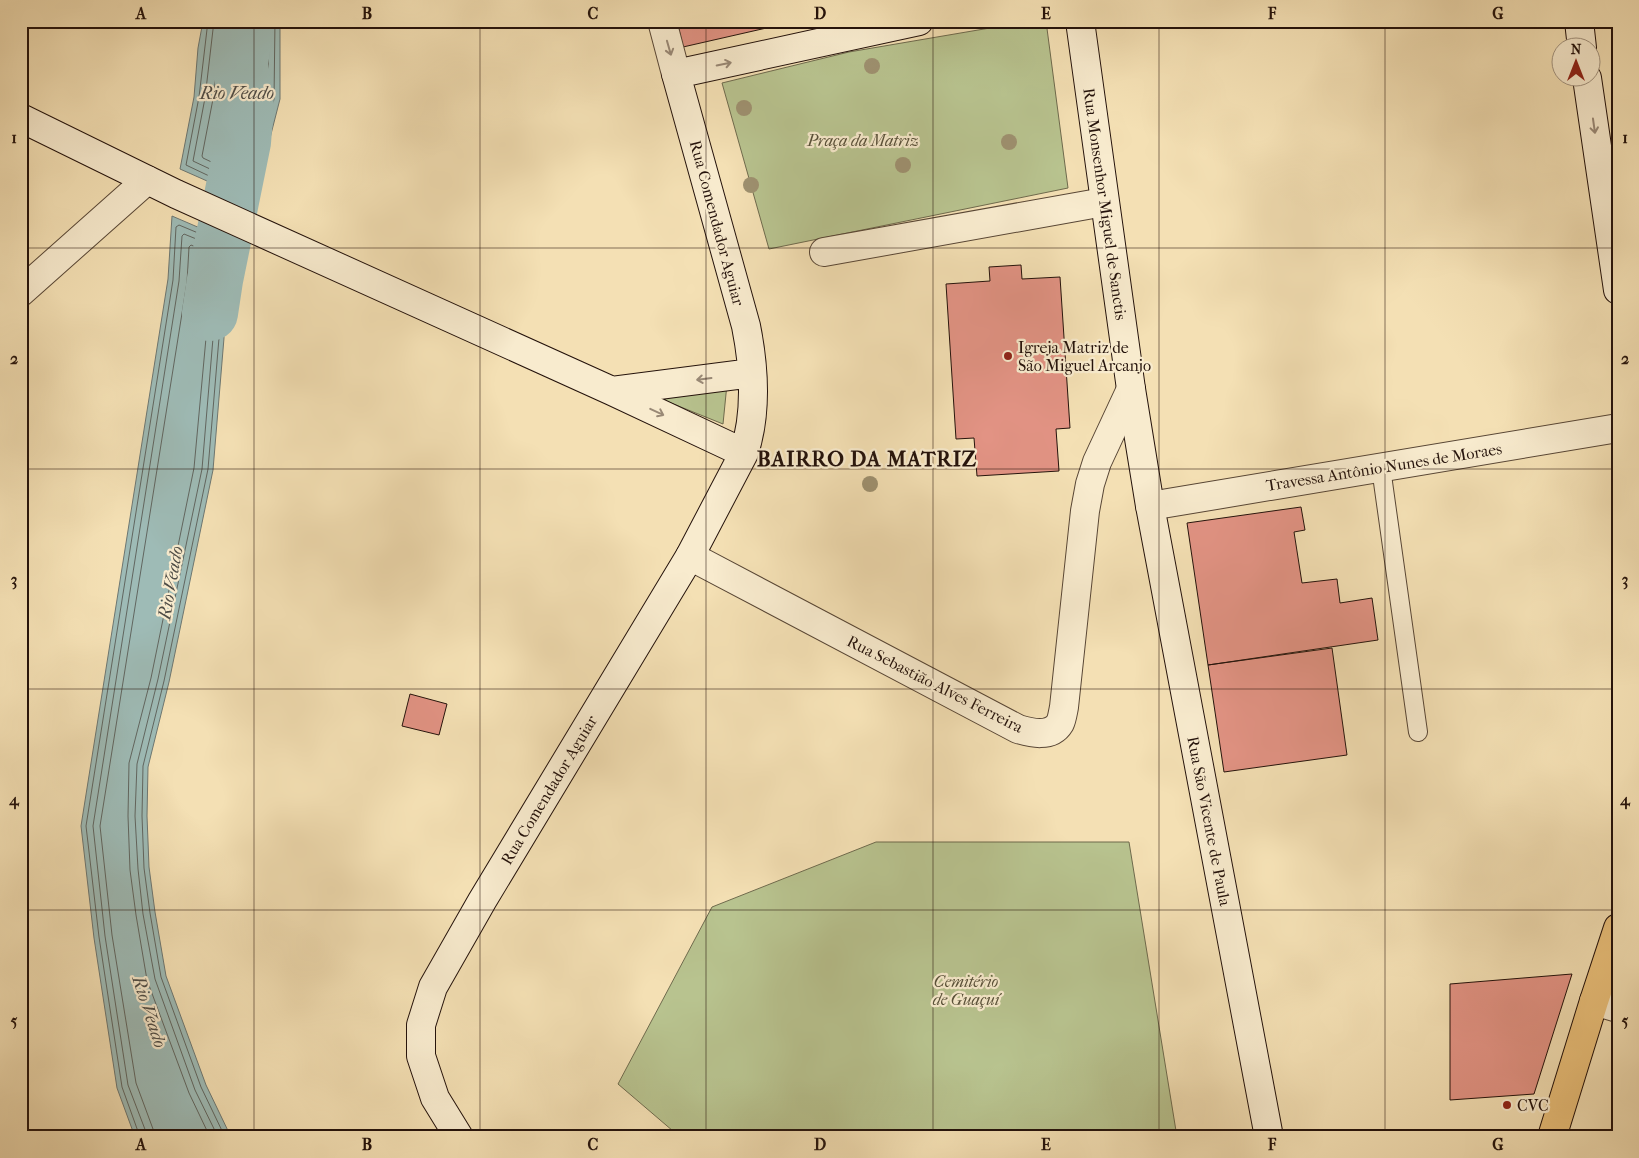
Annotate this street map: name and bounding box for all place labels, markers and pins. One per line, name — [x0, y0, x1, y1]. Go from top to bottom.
place label: Igreja Matriz de São Miguel Arcanjo — [1018, 338, 1151, 375]
marker: Igreja Matriz de São Miguel Arcanjo — [1002, 350, 1014, 362]
place label: CVC — [1517, 1096, 1549, 1115]
marker: CVC — [1501, 1099, 1513, 1111]

